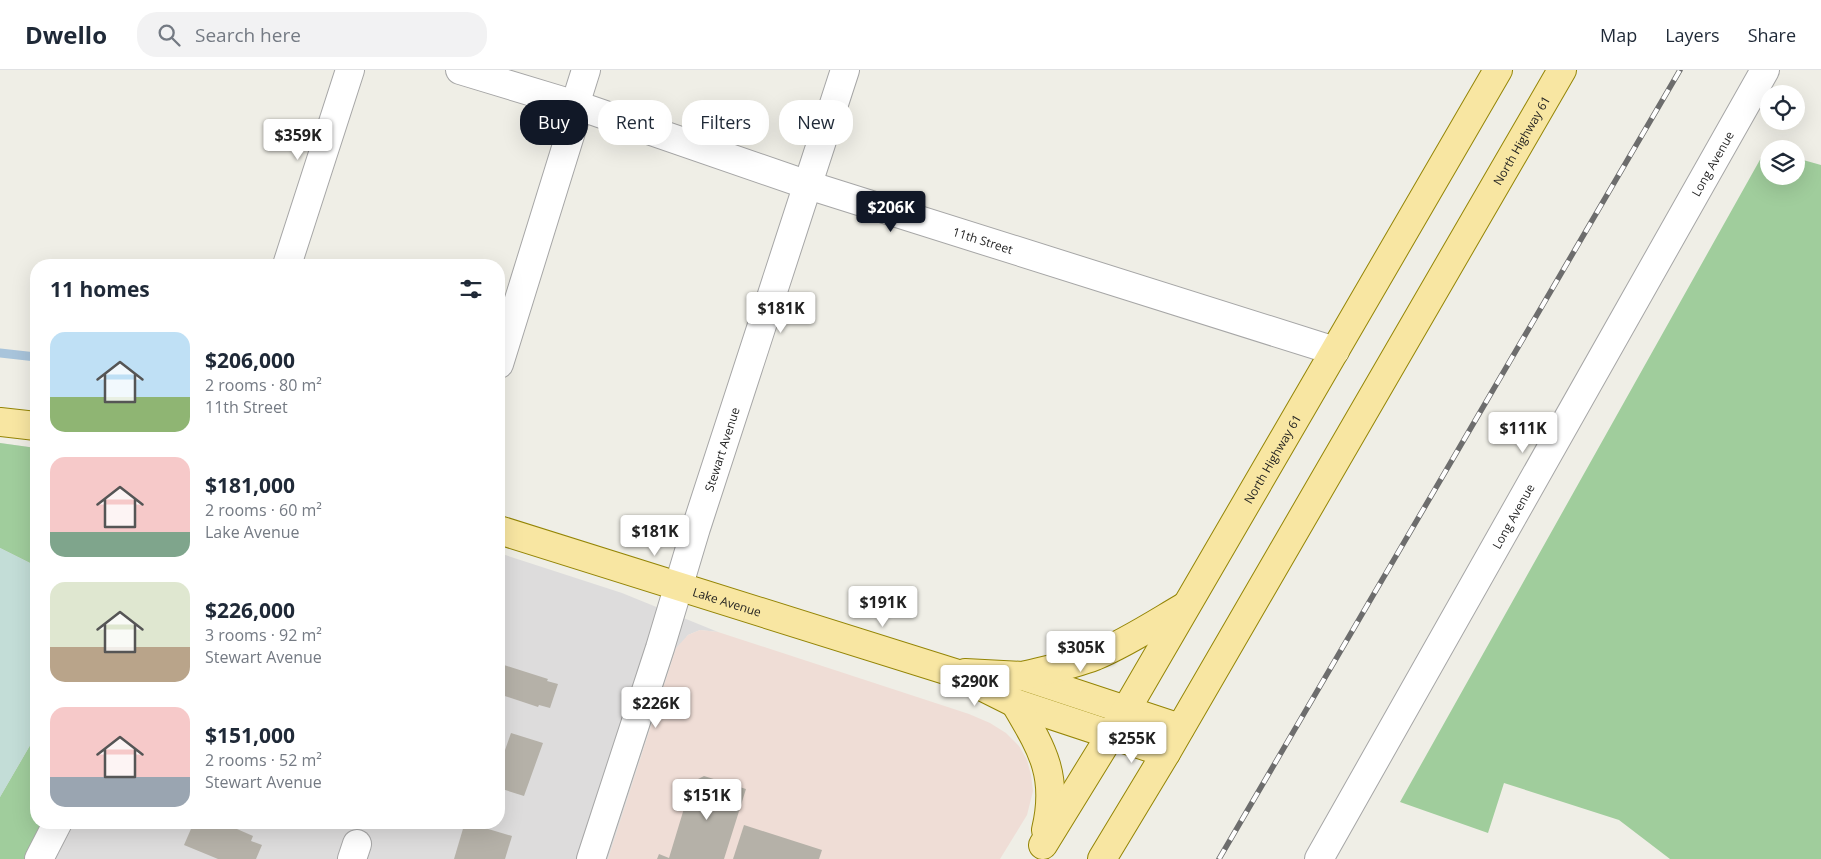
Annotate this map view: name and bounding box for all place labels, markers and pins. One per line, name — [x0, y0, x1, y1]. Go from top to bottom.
pin: $359K — [263, 118, 333, 161]
pin: $206K — [856, 190, 926, 233]
pin: $181K — [746, 292, 816, 334]
pin: $111K — [1488, 412, 1558, 454]
pin: $181K — [620, 514, 690, 557]
pin: $191K — [848, 586, 918, 628]
pin: $305K — [1046, 630, 1116, 673]
pin: $290K — [940, 664, 1010, 707]
pin: $226K — [621, 686, 691, 729]
pin: $255K — [1097, 722, 1167, 764]
pin: $151K — [672, 778, 742, 821]

